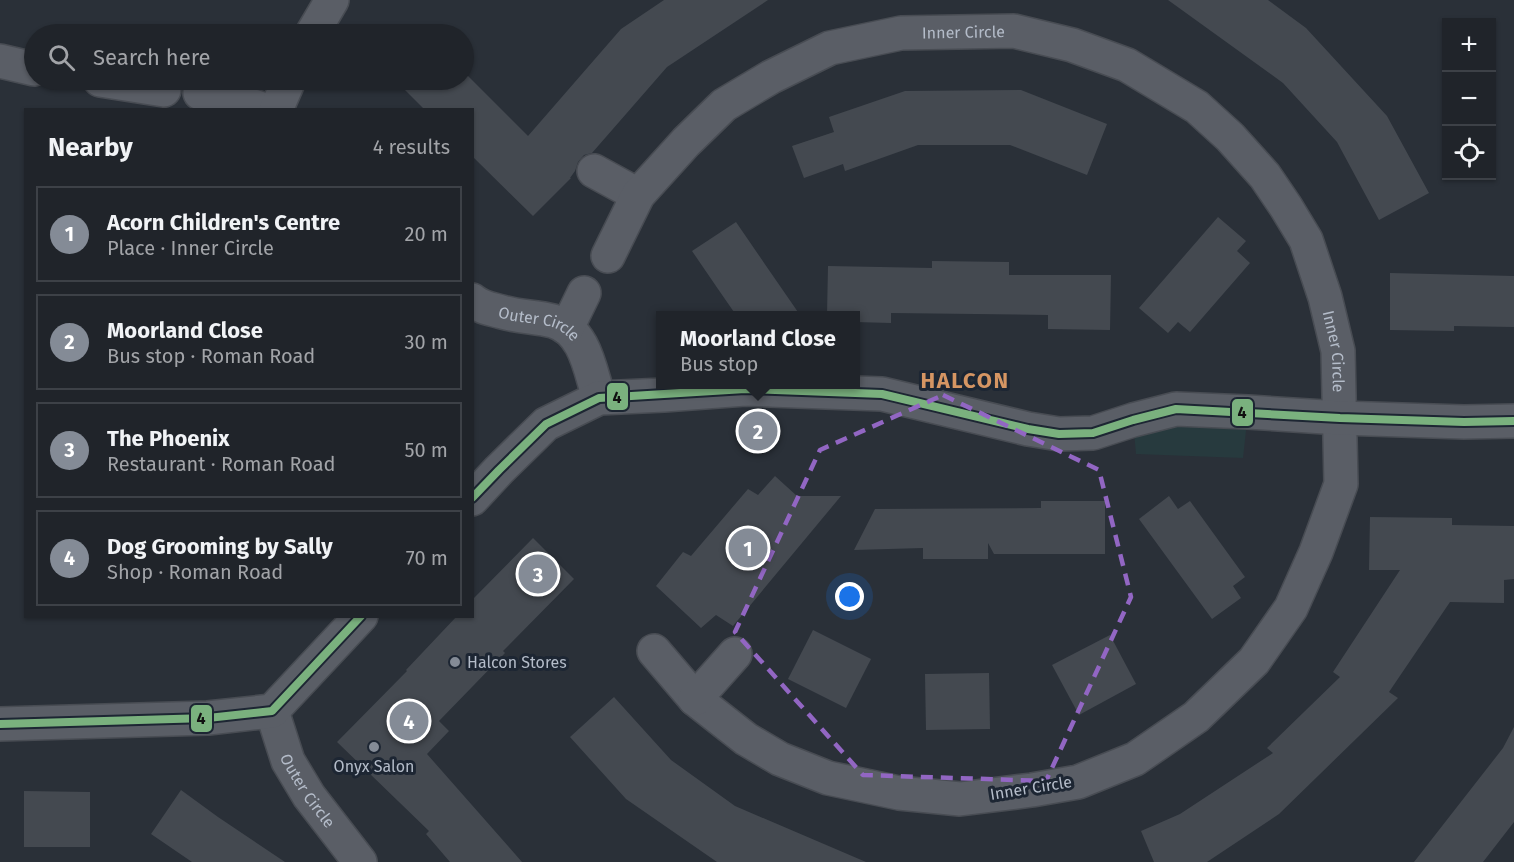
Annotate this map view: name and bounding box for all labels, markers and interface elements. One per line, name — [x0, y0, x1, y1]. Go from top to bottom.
map controls — [1442, 18, 1496, 180]
button: + — [1442, 18, 1496, 72]
street label: Inner Circle — [922, 22, 1005, 42]
search box — [24, 24, 474, 90]
icon: search — [45, 41, 78, 74]
text: Search here — [93, 44, 211, 71]
button: − — [1442, 72, 1496, 126]
button: locate — [1442, 126, 1496, 180]
text: Nearby — [48, 132, 133, 163]
text: 4 results — [373, 135, 450, 159]
text: Acorn Children's Centre — [107, 209, 340, 236]
text: 1 — [65, 222, 74, 246]
text: 20 m — [405, 222, 448, 246]
text: Place · Inner Circle — [107, 236, 274, 260]
street label: Outer Circle — [496, 302, 584, 345]
street label: Inner Circle — [1319, 308, 1348, 393]
popup — [656, 311, 860, 389]
text: Moorland Close — [107, 317, 263, 344]
text: Moorland Close — [680, 325, 836, 352]
text: 2 — [64, 330, 75, 354]
text: 30 m — [404, 330, 448, 354]
text: Bus stop · Roman Road — [107, 344, 315, 368]
text: Bus stop — [680, 352, 758, 376]
district label: HALCON — [921, 367, 1010, 394]
line badge: 4 — [606, 382, 629, 411]
text: 4 — [612, 388, 622, 407]
line badge: 4 — [1231, 398, 1254, 427]
text: 4 — [1237, 403, 1247, 422]
pin: 2 — [738, 408, 777, 454]
text: The Phoenix — [107, 425, 230, 452]
text: 3 — [64, 438, 75, 462]
text: 50 m — [404, 438, 448, 462]
text: Restaurant · Roman Road — [107, 452, 336, 476]
pin: 1 — [728, 526, 768, 570]
text: Dog Grooming by Sally — [107, 533, 333, 560]
text: 4 — [64, 546, 75, 570]
text: 70 m — [406, 546, 448, 570]
pin: 3 — [518, 552, 558, 596]
text: Shop · Roman Road — [107, 560, 283, 584]
your location — [835, 582, 864, 611]
place label: Halcon Stores — [467, 653, 567, 672]
marker: Halcon Stores — [448, 655, 462, 669]
pin: 4 — [390, 698, 428, 744]
line badge: 4 — [190, 704, 213, 733]
text: 4 — [196, 709, 206, 728]
marker: Onyx Salon — [367, 740, 381, 754]
street label: Outer Circle — [277, 751, 339, 831]
place label: Onyx Salon — [334, 757, 414, 776]
street label: Inner Circle — [989, 772, 1073, 804]

